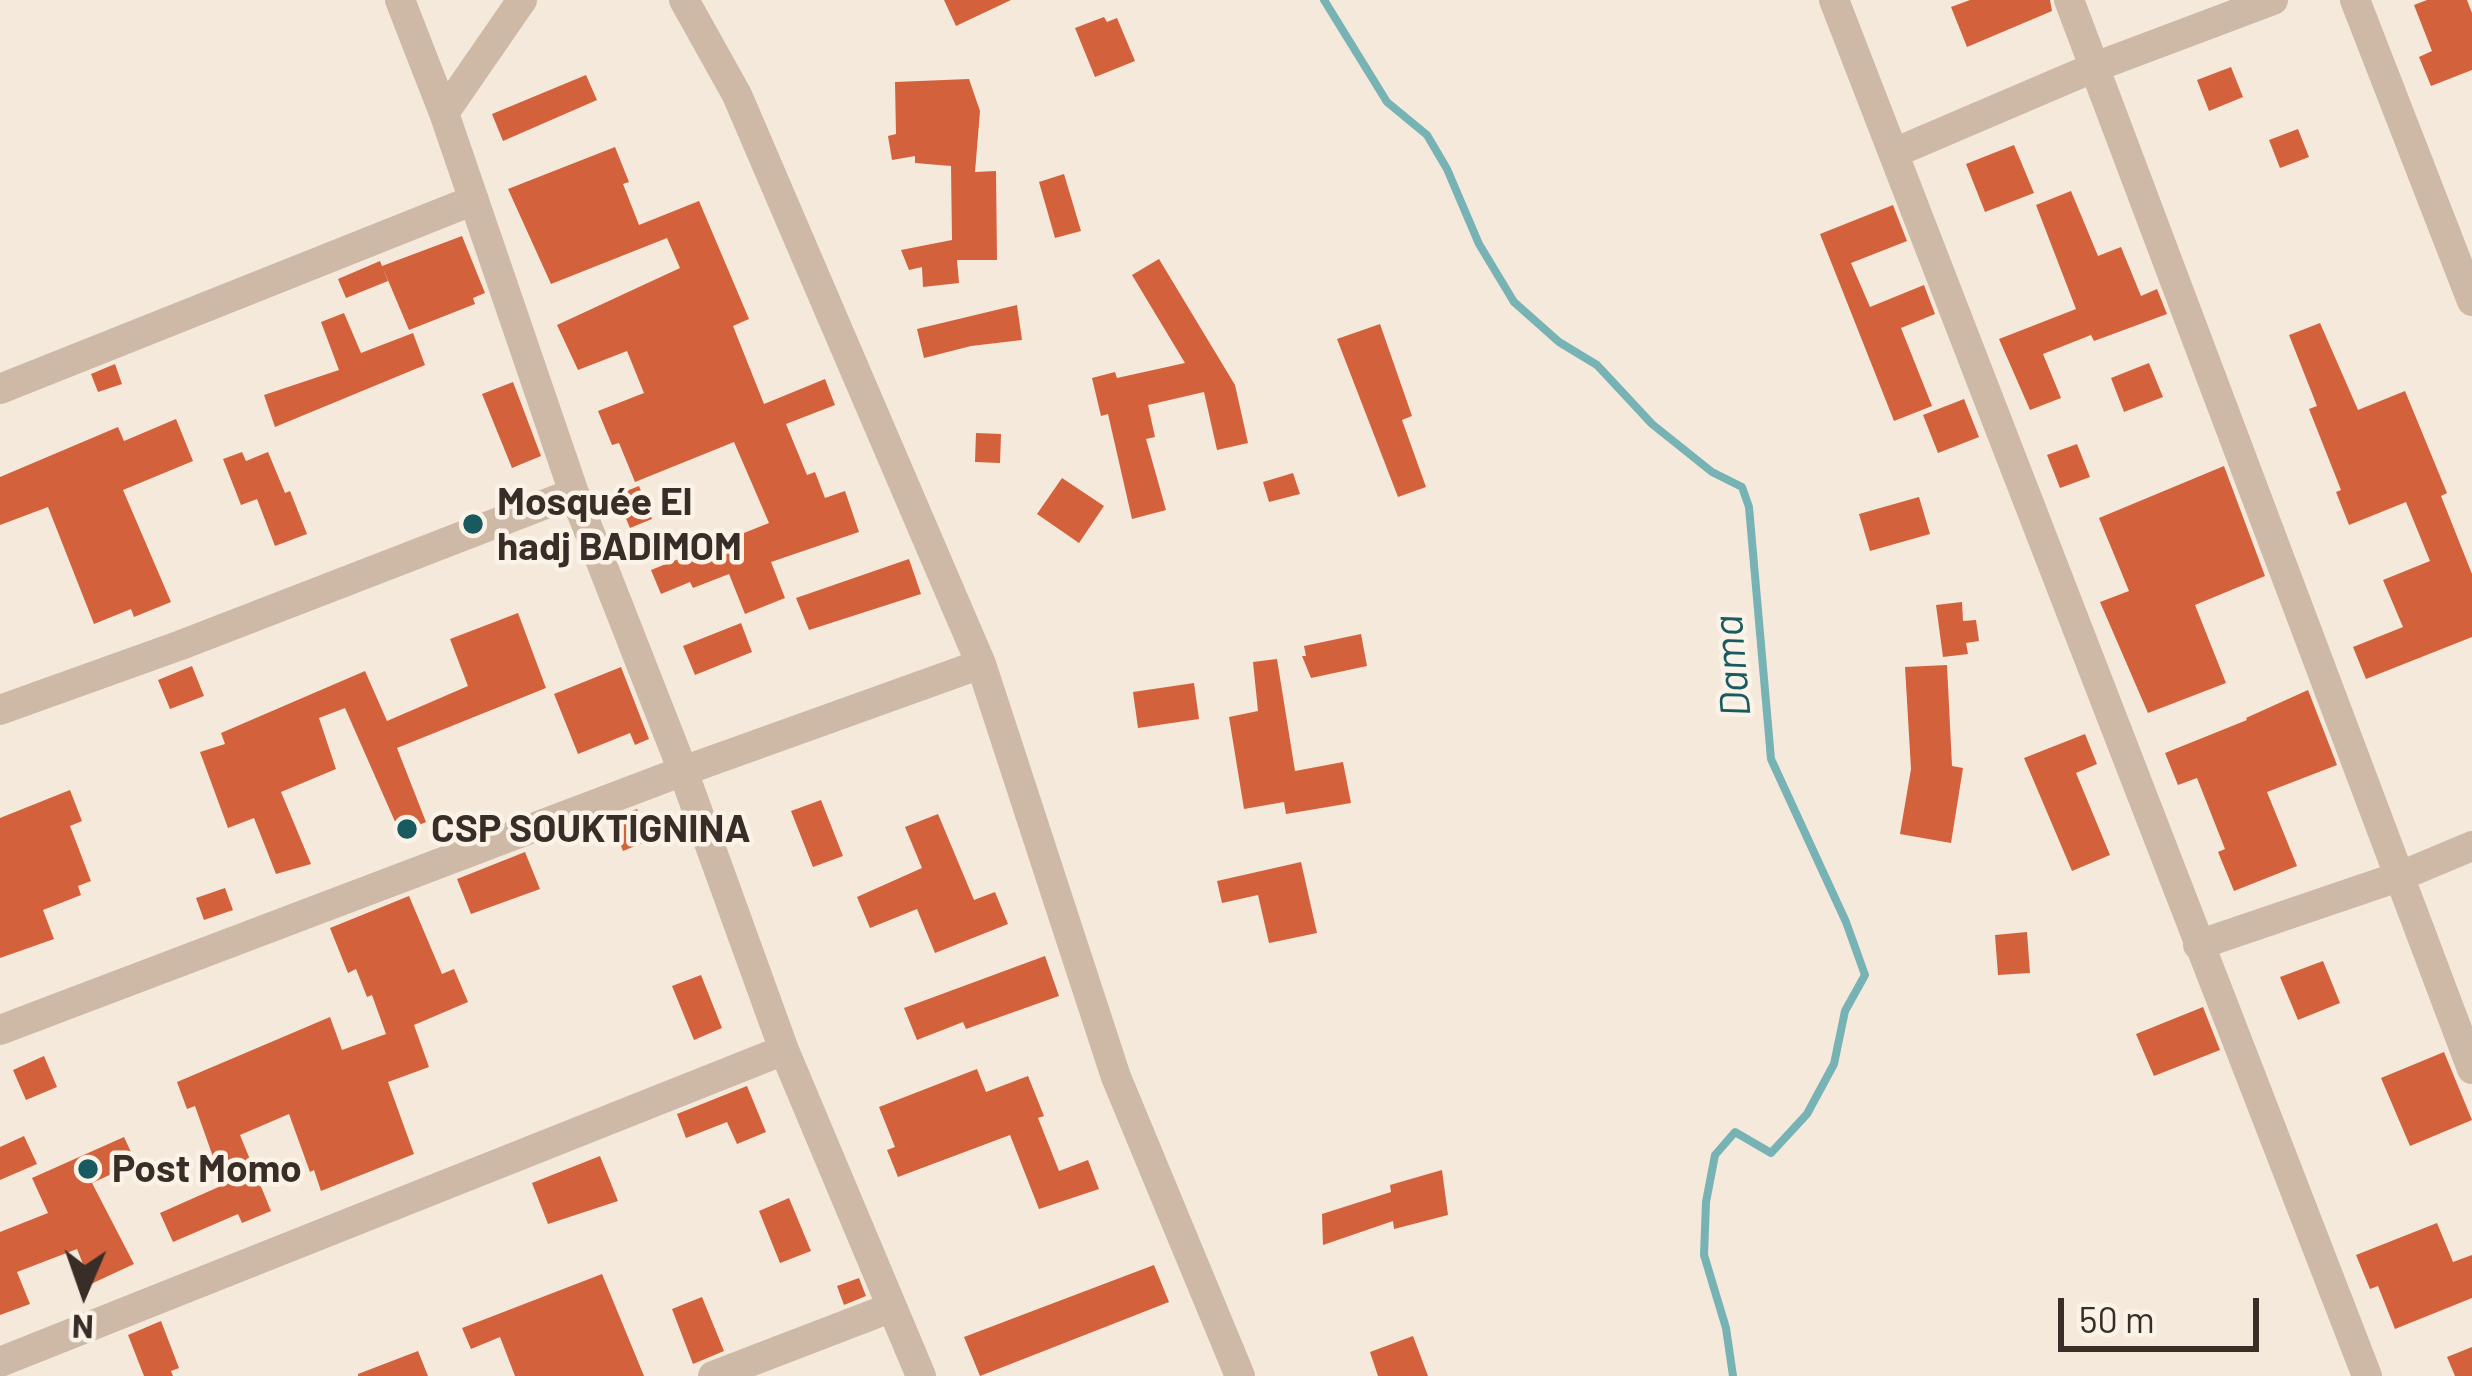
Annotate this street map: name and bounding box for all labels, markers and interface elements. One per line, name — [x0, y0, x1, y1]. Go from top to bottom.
place label: Mosquée El hadj BADIMOM — [497, 479, 742, 570]
marker: Mosquée El hadj BADIMOM — [460, 511, 486, 537]
water label: Dama — [1702, 613, 1762, 719]
place label: CSP SOUKTIGNINA — [431, 806, 751, 852]
marker: CSP SOUKTIGNINA — [394, 816, 420, 842]
place label: Post Momo — [112, 1146, 302, 1192]
marker: Post Momo — [75, 1156, 101, 1182]
north arrow — [24, 1232, 144, 1352]
scale bar — [2064, 1274, 2265, 1348]
text: 50 m — [2079, 1297, 2155, 1340]
text: N — [71, 1308, 94, 1348]

